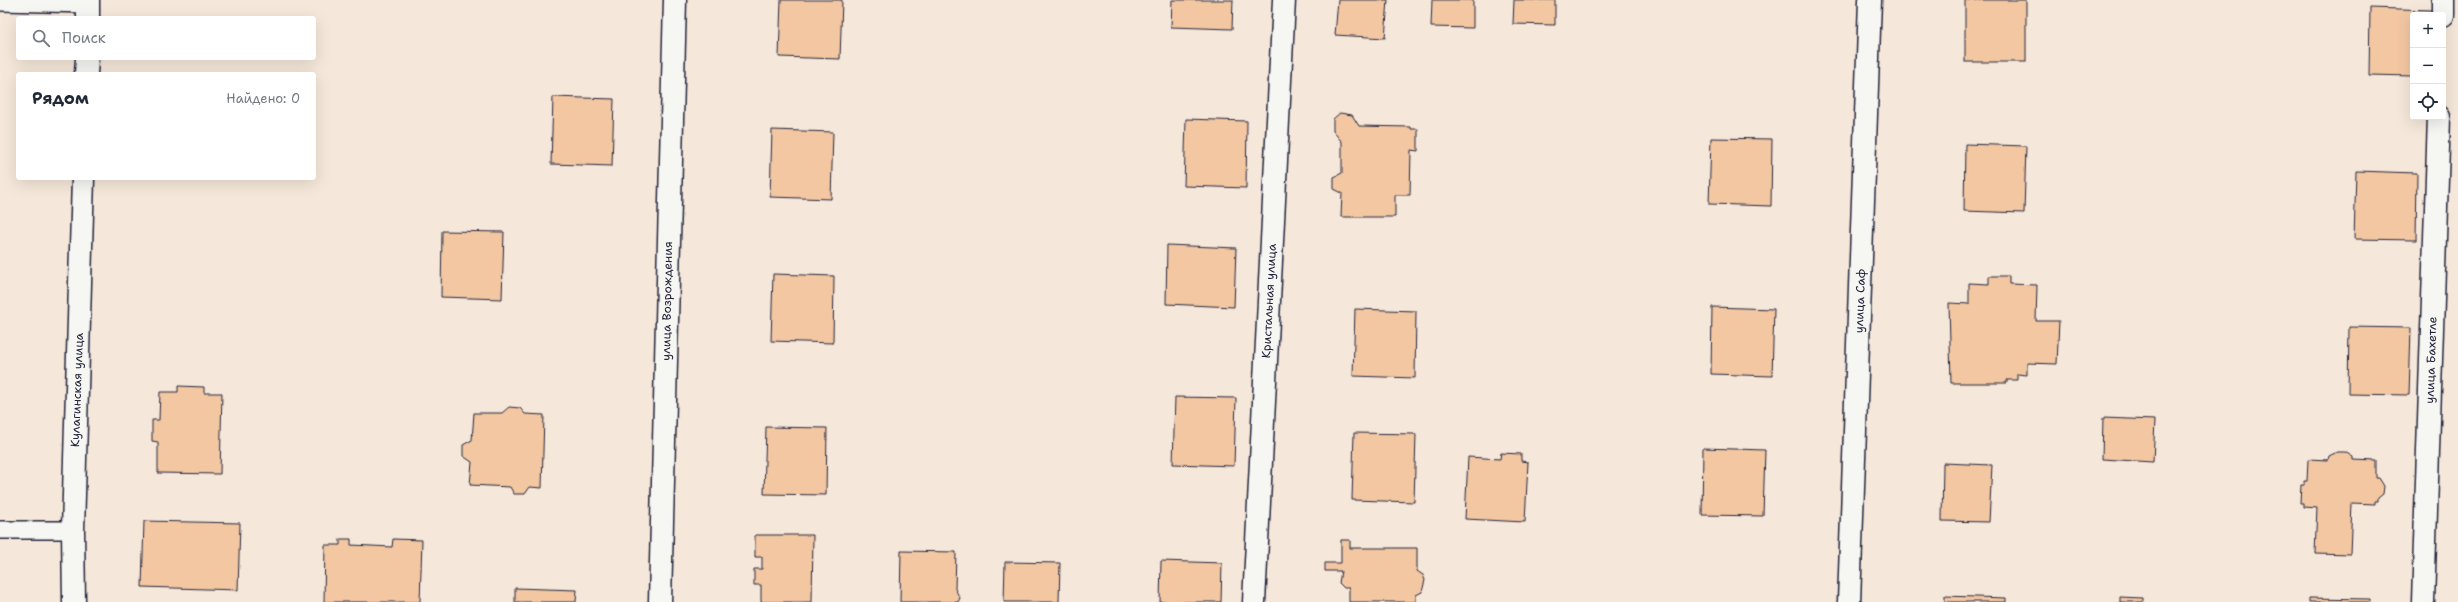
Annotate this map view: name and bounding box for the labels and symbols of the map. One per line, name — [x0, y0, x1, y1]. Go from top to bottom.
street label: улица Возрождения — [658, 241, 676, 361]
street label: Кристальная улица — [1258, 243, 1280, 359]
street label: улица Саф — [1851, 269, 1869, 333]
street label: улица Бахетле — [2421, 316, 2441, 404]
street label: Кулагинская улица — [67, 332, 87, 447]

